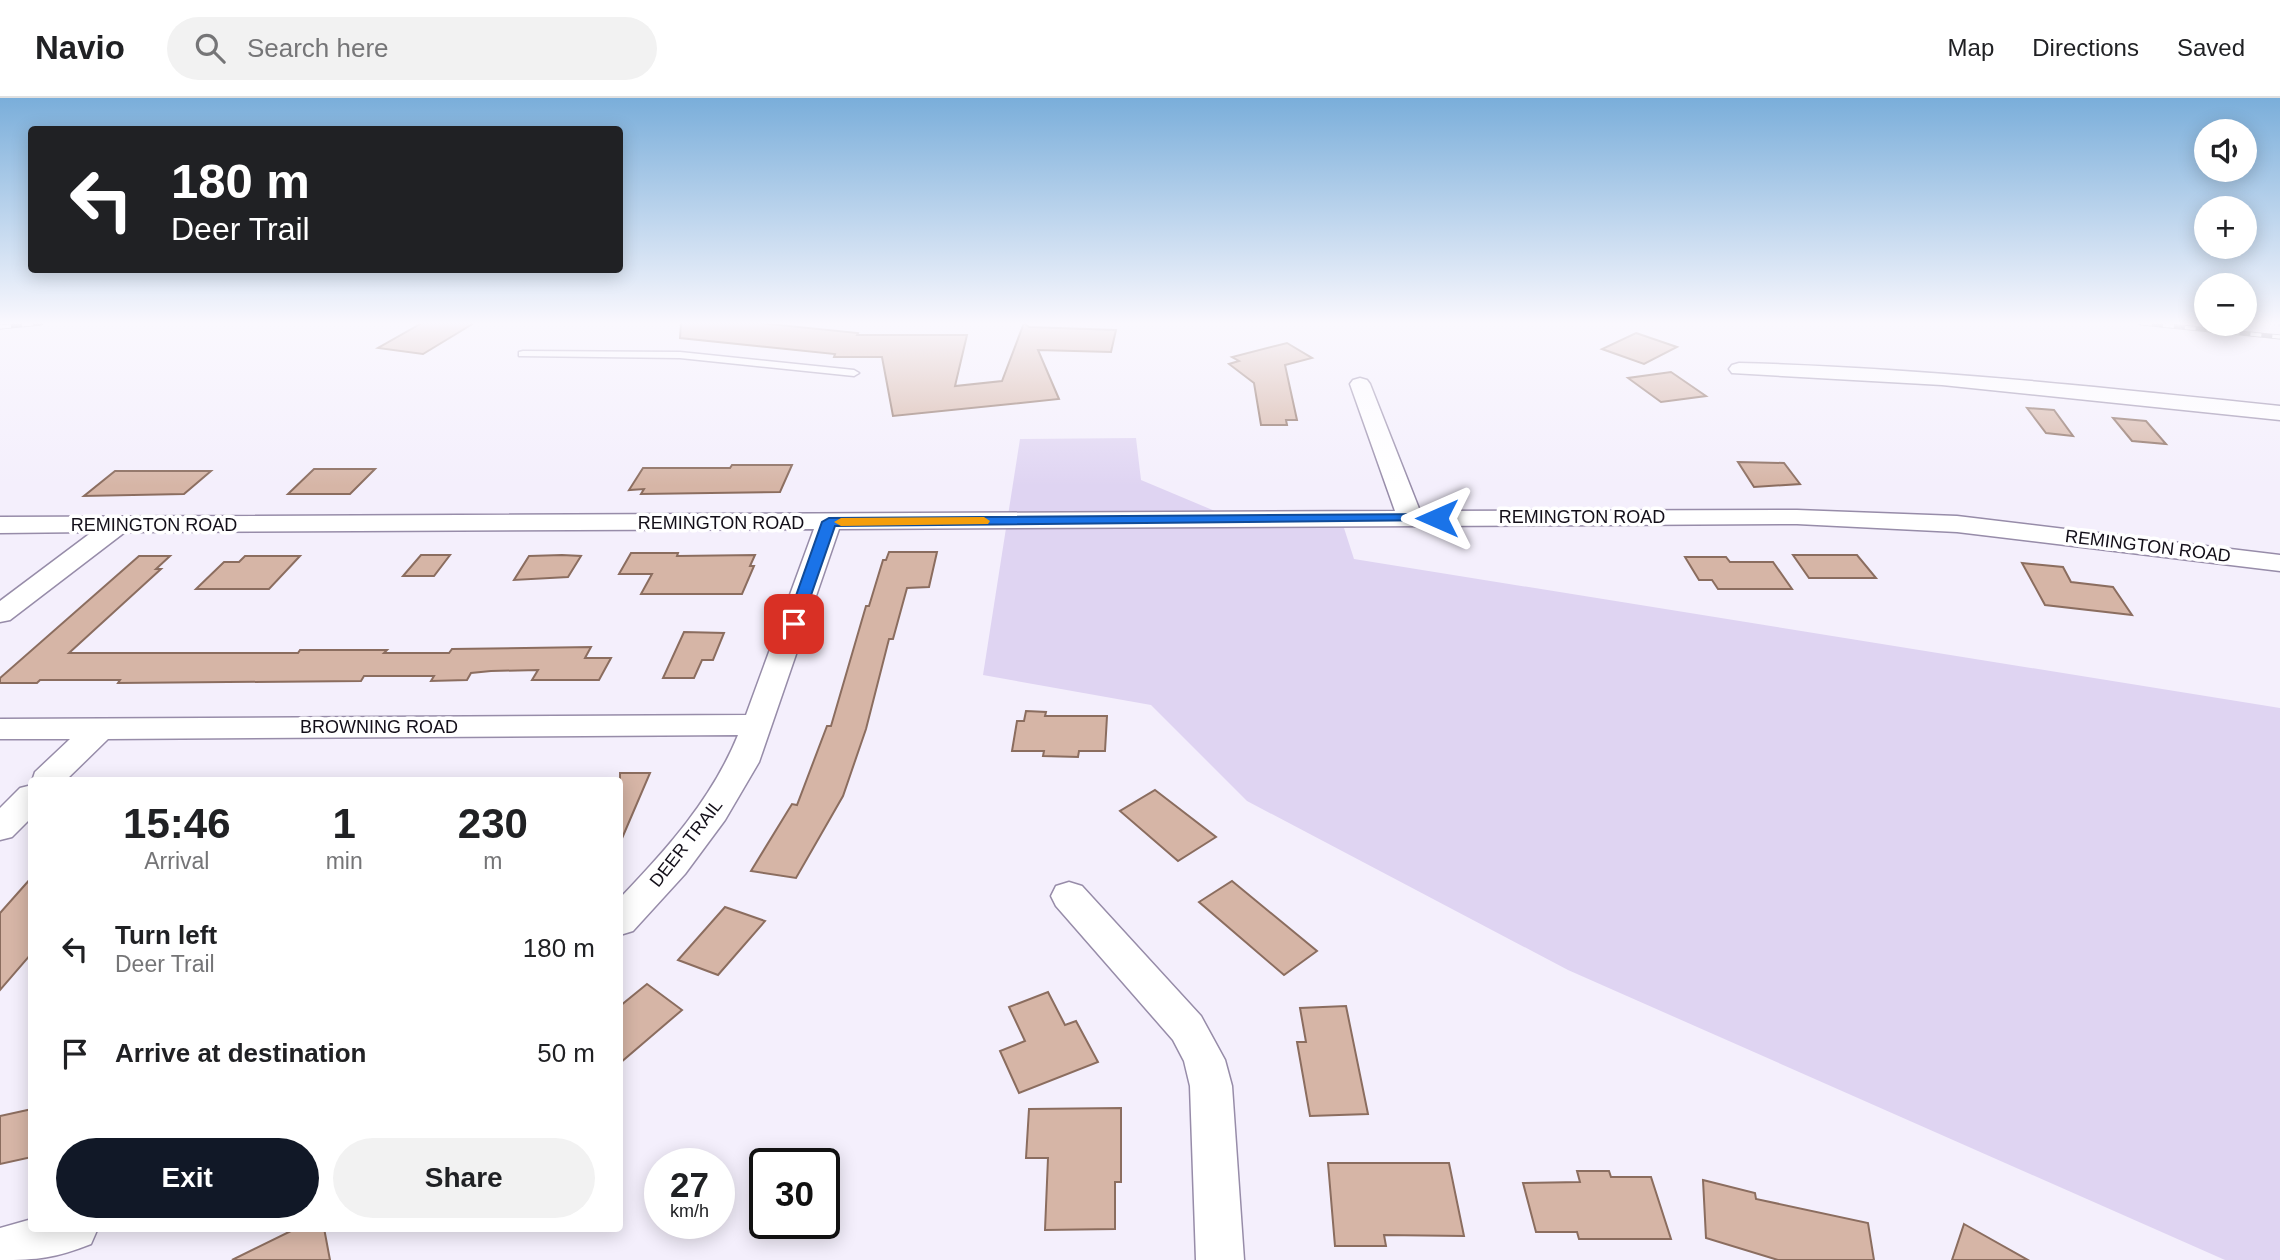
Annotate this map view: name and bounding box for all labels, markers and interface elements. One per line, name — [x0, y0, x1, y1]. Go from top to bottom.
search box — [167, 17, 657, 80]
text: Navio — [35, 29, 125, 66]
icon: search — [191, 29, 229, 67]
text: Search here — [247, 33, 389, 63]
text: Map — [1948, 34, 1994, 61]
text: Directions — [2032, 34, 2139, 61]
text: Saved — [2177, 34, 2245, 61]
map controls — [2194, 119, 2257, 336]
button: sound — [2194, 119, 2257, 182]
icon: left — [56, 154, 147, 245]
text: 180 m — [171, 154, 310, 208]
button: + — [2194, 196, 2257, 259]
text: Deer Trail — [171, 211, 310, 247]
button: − — [2194, 273, 2257, 336]
position arrow — [1400, 481, 1474, 555]
street label: REMINGTON ROAD — [1499, 507, 1665, 527]
street label: REMINGTON ROAD — [638, 513, 804, 533]
street label: REMINGTON ROAD — [71, 515, 237, 535]
street label: REMINGTON ROAD — [2064, 526, 2232, 566]
pin — [764, 594, 824, 654]
icon: arrive — [775, 605, 813, 643]
street label: BROWNING ROAD — [300, 717, 458, 737]
street label: DEER TRAIL — [646, 795, 726, 891]
text: 15:46 — [123, 800, 231, 847]
text: 1 — [332, 800, 356, 847]
text: 230 — [458, 800, 528, 847]
text: Arrival — [144, 848, 209, 874]
text: min — [326, 848, 363, 874]
text: m — [483, 848, 502, 874]
text: Turn left — [115, 920, 217, 950]
icon: left — [56, 930, 94, 968]
text: 180 m — [523, 933, 595, 963]
text: Deer Trail — [115, 951, 215, 977]
icon: arrive — [56, 1035, 94, 1073]
text: Arrive at destination — [115, 1038, 366, 1068]
text: 50 m — [537, 1038, 595, 1068]
button: Exit — [56, 1138, 319, 1218]
button: Share — [333, 1138, 595, 1218]
speed limit sign: 30 — [749, 1148, 840, 1239]
text: 27 — [670, 1165, 709, 1204]
text: km/h — [670, 1201, 709, 1221]

